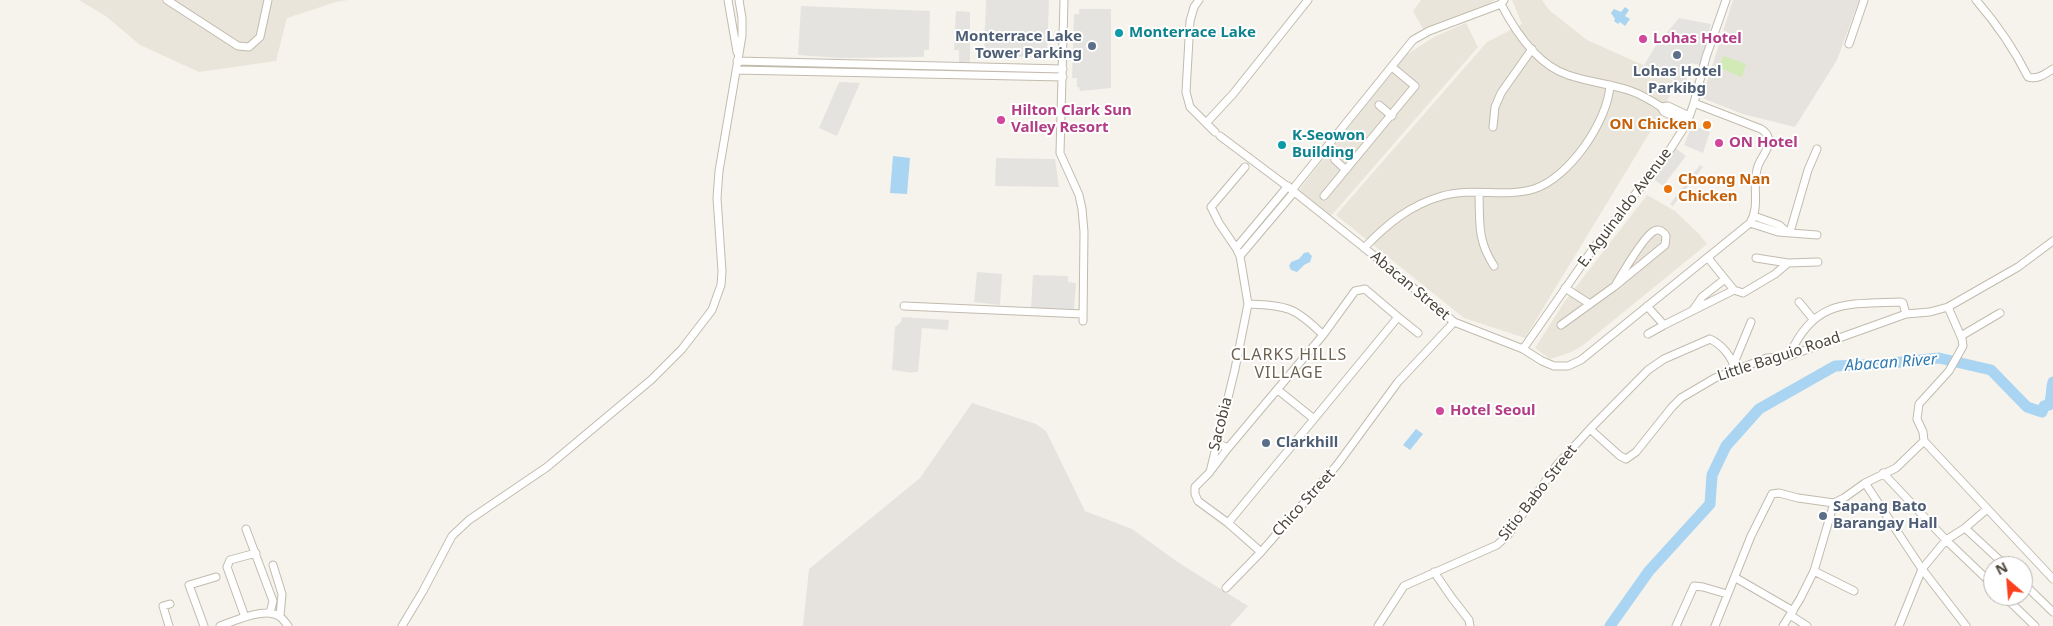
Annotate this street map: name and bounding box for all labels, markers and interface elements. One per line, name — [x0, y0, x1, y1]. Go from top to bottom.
place label: Monterrace Lake — [1129, 24, 1256, 42]
marker: Monterrace Lake — [1113, 27, 1125, 39]
place label: Monterrace Lake Tower Parking — [955, 28, 1082, 63]
place label: Lohas Hotel — [1653, 30, 1742, 48]
marker: Lohas Hotel — [1637, 33, 1649, 45]
marker: Monterrace Lake Tower Parking — [1086, 40, 1098, 52]
marker: Lohas Hotel Parkibg — [1671, 49, 1683, 61]
place label: Lohas Hotel Parkibg — [1633, 63, 1721, 98]
place label: Hilton Clark Sun Valley Resort — [1011, 102, 1132, 137]
marker: Hilton Clark Sun Valley Resort — [995, 114, 1007, 126]
place label: ON Chicken — [1609, 116, 1697, 134]
marker: ON Chicken — [1701, 119, 1713, 131]
place label: K-Seowon Building — [1292, 127, 1365, 162]
place label: ON Hotel — [1729, 134, 1798, 152]
marker: ON Hotel — [1713, 137, 1725, 149]
marker: K-Seowon Building — [1276, 139, 1288, 151]
street label: E. Aguinaldo Avenue — [1574, 145, 1676, 271]
place label: Choong Nan Chicken — [1678, 171, 1770, 206]
marker: Choong Nan Chicken — [1662, 183, 1674, 195]
street label: Abacan Street — [1367, 248, 1453, 324]
street label: Little Baguio Road — [1715, 329, 1843, 385]
district label: CLARKS HILLS VILLAGE — [1229, 345, 1349, 383]
water label: Abacan River — [1844, 350, 1938, 376]
street label: Sacobia — [1206, 395, 1236, 453]
place label: Hotel Seoul — [1450, 402, 1535, 420]
marker: Hotel Seoul — [1434, 405, 1446, 417]
place label: Clarkhill — [1276, 434, 1338, 452]
marker: Clarkhill — [1260, 437, 1272, 449]
street label: Sitio Babo Street — [1495, 442, 1581, 544]
street label: Chico Street — [1269, 466, 1339, 540]
place label: Sapang Bato Barangay Hall — [1833, 498, 1937, 533]
marker: Sapang Bato Barangay Hall — [1817, 510, 1829, 522]
north arrow — [1983, 556, 2033, 606]
text: N — [1992, 557, 2011, 579]

